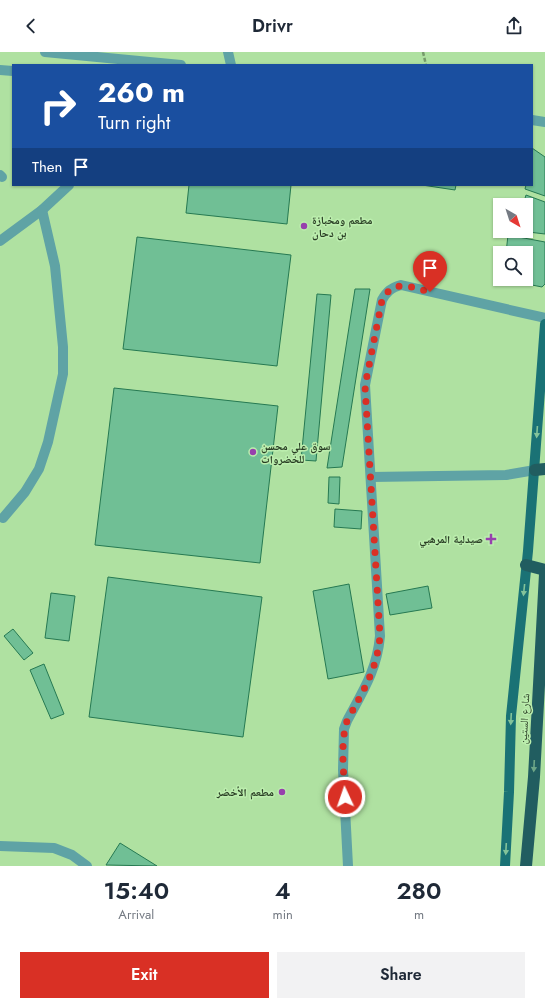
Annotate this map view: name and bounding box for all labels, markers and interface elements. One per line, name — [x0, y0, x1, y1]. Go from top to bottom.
text: Drivr — [252, 13, 293, 39]
icon: back — [20, 15, 42, 37]
icon: share — [503, 15, 525, 37]
text: 260 m — [98, 72, 185, 113]
icon: right — [32, 80, 84, 132]
text: Turn right — [98, 110, 170, 136]
text: Then — [32, 156, 62, 178]
icon: arrive — [70, 156, 92, 178]
north arrow — [493, 198, 533, 238]
map controls — [493, 198, 533, 286]
place label: مطعم ومخبازة بن دحان — [312, 212, 372, 241]
marker: مطعم ومخبازة بن دحان — [299, 221, 309, 231]
button: search — [493, 246, 533, 286]
pin — [413, 251, 447, 292]
icon: arrive — [419, 257, 441, 279]
one-way arrow — [534, 426, 541, 438]
place label: سوق علي محسن للخضروات — [261, 438, 331, 467]
marker: سوق علي محسن للخضروات — [248, 447, 258, 457]
place label: صيدلية المرهبي — [419, 531, 483, 548]
marker: صيدلية المرهبي — [486, 534, 496, 544]
one-way arrow — [520, 584, 527, 596]
street label: شارع الستين — [515, 693, 533, 745]
one-way arrow — [508, 713, 514, 726]
one-way arrow — [531, 760, 538, 772]
position arrow — [324, 776, 366, 818]
place label: مطعم الأخضر — [216, 784, 274, 800]
marker: مطعم الأخضر — [277, 787, 287, 797]
one-way arrow — [502, 843, 509, 855]
text: 15:40 — [104, 873, 169, 908]
text: 4 — [275, 873, 291, 908]
text: 280 — [396, 873, 441, 908]
text: Arrival — [118, 905, 154, 924]
text: min — [273, 905, 293, 924]
text: m — [414, 905, 424, 924]
button: Exit — [20, 952, 269, 998]
button: Share — [277, 952, 525, 998]

